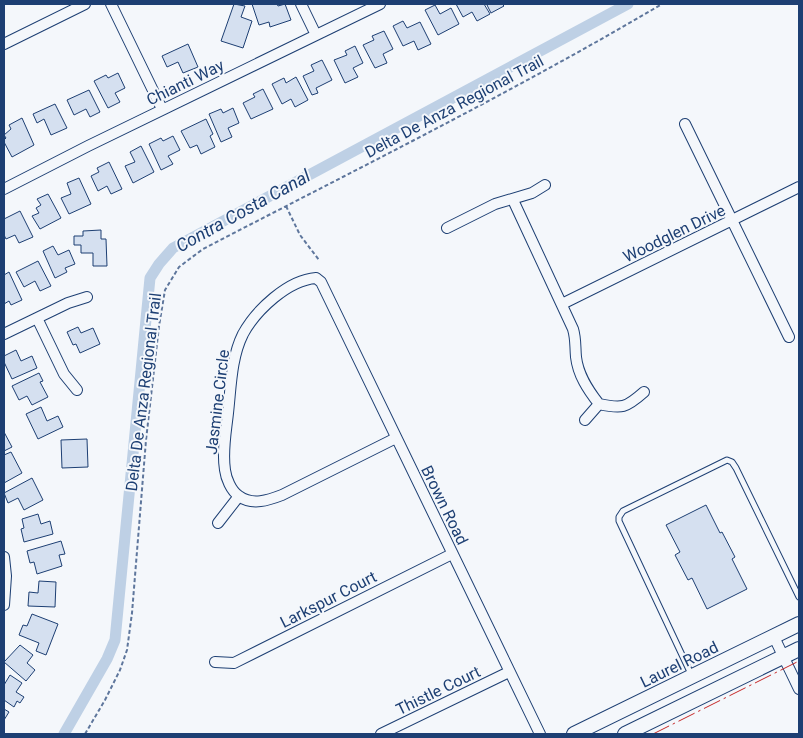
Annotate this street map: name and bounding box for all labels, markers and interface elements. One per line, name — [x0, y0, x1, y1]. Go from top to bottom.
street label: Delta De Anza Regional Trail — [362, 51, 547, 162]
street label: Chianti Way — [143, 55, 227, 109]
water label: Contra Costa Canal — [172, 165, 314, 256]
street label: Woodglen Drive — [620, 201, 728, 266]
street label: Delta De Anza Regional Trail — [122, 292, 165, 492]
street label: Jasmine Circle — [202, 349, 233, 455]
street label: Brown Road — [417, 462, 472, 548]
street label: Larkspur Court — [277, 567, 380, 632]
street label: Laurel Road — [637, 637, 721, 692]
street label: Thistle Court — [393, 662, 484, 719]

